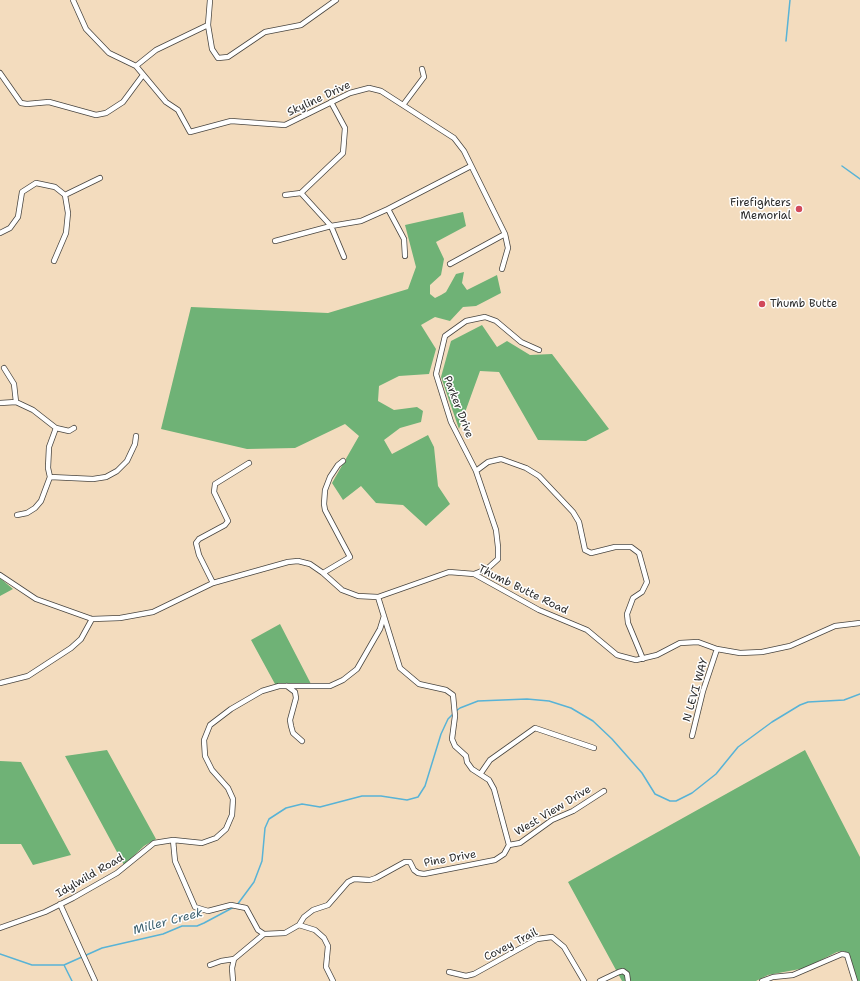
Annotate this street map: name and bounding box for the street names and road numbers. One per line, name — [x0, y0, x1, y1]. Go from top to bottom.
street label: Skyline Drive — [285, 79, 353, 119]
street label: Parker Drive — [440, 374, 476, 440]
street label: Thumb Butte Road — [476, 562, 570, 618]
street label: N LEVI WAY — [681, 657, 711, 723]
street label: West View Drive — [512, 783, 594, 839]
street label: Pine Drive — [423, 848, 477, 870]
street label: Idylwild Road — [54, 851, 126, 901]
street label: Covey Trail — [482, 926, 540, 964]

